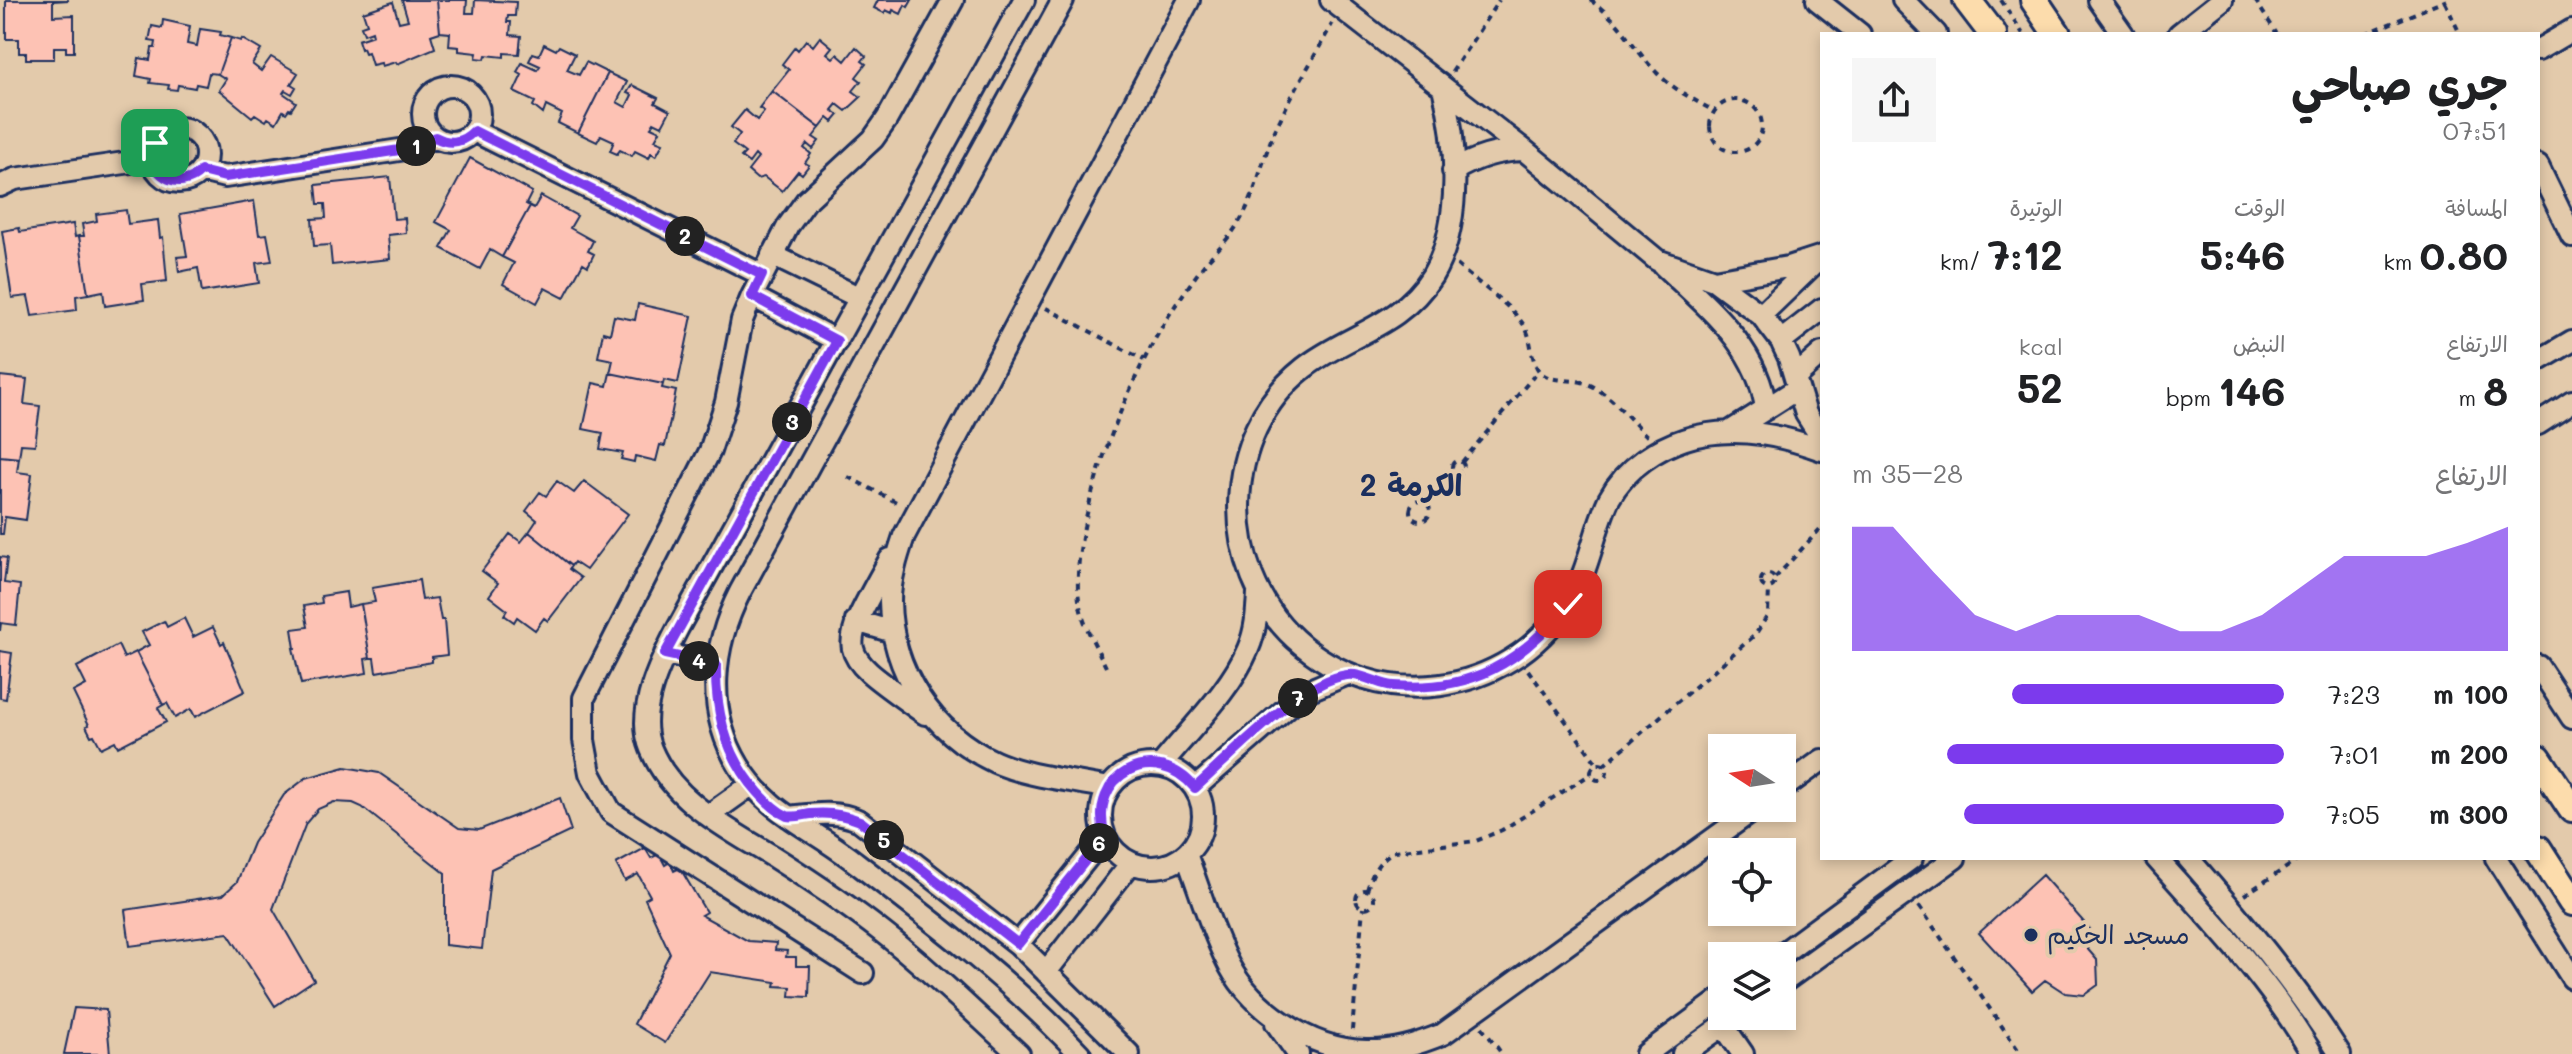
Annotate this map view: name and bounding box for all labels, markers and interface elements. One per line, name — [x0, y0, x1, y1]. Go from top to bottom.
text: جري صباحي — [2291, 54, 2508, 111]
button: share — [1852, 58, 1936, 142]
pin — [121, 109, 189, 177]
text: 07:51 — [2443, 113, 2508, 147]
icon: arrive — [133, 121, 177, 165]
pin: 1 — [396, 126, 436, 166]
text: 1 — [411, 131, 421, 160]
text: الوتيرة — [2010, 193, 2063, 222]
text: الوقت — [2234, 193, 2285, 222]
text: المسافة — [2445, 193, 2508, 222]
pin: 2 — [665, 216, 705, 256]
text: 2 — [679, 221, 691, 250]
text: 7:12 — [1988, 228, 2063, 280]
text: 5:46 — [2200, 228, 2285, 280]
text: 0.80 — [2419, 228, 2508, 280]
text: /km — [1940, 247, 1988, 276]
text: km — [2383, 247, 2419, 276]
text: النبض — [2233, 329, 2285, 358]
text: الارتفاع — [2446, 329, 2508, 358]
text: kcal — [2019, 332, 2063, 361]
text: 52 — [2017, 361, 2063, 413]
text: 146 — [2218, 364, 2285, 416]
text: 8 — [2483, 364, 2508, 416]
text: bpm — [2166, 383, 2218, 412]
text: m — [2459, 383, 2483, 412]
pin: 3 — [772, 402, 812, 442]
text: 3 — [785, 407, 799, 436]
text: 28–35 m — [1852, 456, 1963, 490]
text: الارتفاع — [2435, 458, 2508, 492]
district label: الكرمة 2 — [1360, 464, 1462, 504]
pin — [1534, 570, 1602, 638]
icon: check — [1546, 582, 1590, 626]
pin: 4 — [679, 641, 719, 681]
text: 4 — [692, 646, 706, 675]
text: 7:23 — [2328, 677, 2380, 711]
text: 100 m — [2433, 677, 2508, 711]
pin: 7 — [1278, 678, 1318, 718]
text: 7 — [1292, 683, 1304, 712]
north arrow — [1708, 734, 1796, 822]
map controls — [1708, 734, 1796, 1030]
text: 7:01 — [2330, 737, 2380, 771]
text: 200 m — [2430, 737, 2508, 771]
text: 7:05 — [2326, 797, 2380, 831]
text: 300 m — [2429, 797, 2508, 831]
pin: 5 — [864, 820, 904, 860]
pin: 6 — [1079, 823, 1119, 863]
text: 5 — [878, 825, 890, 854]
text: 6 — [1092, 828, 1106, 857]
button: locate — [1708, 838, 1796, 926]
place label: مسجد الحكيم — [2047, 917, 2190, 955]
marker: مسجد الحكيم — [2022, 926, 2040, 944]
button: layers — [1708, 942, 1796, 1030]

